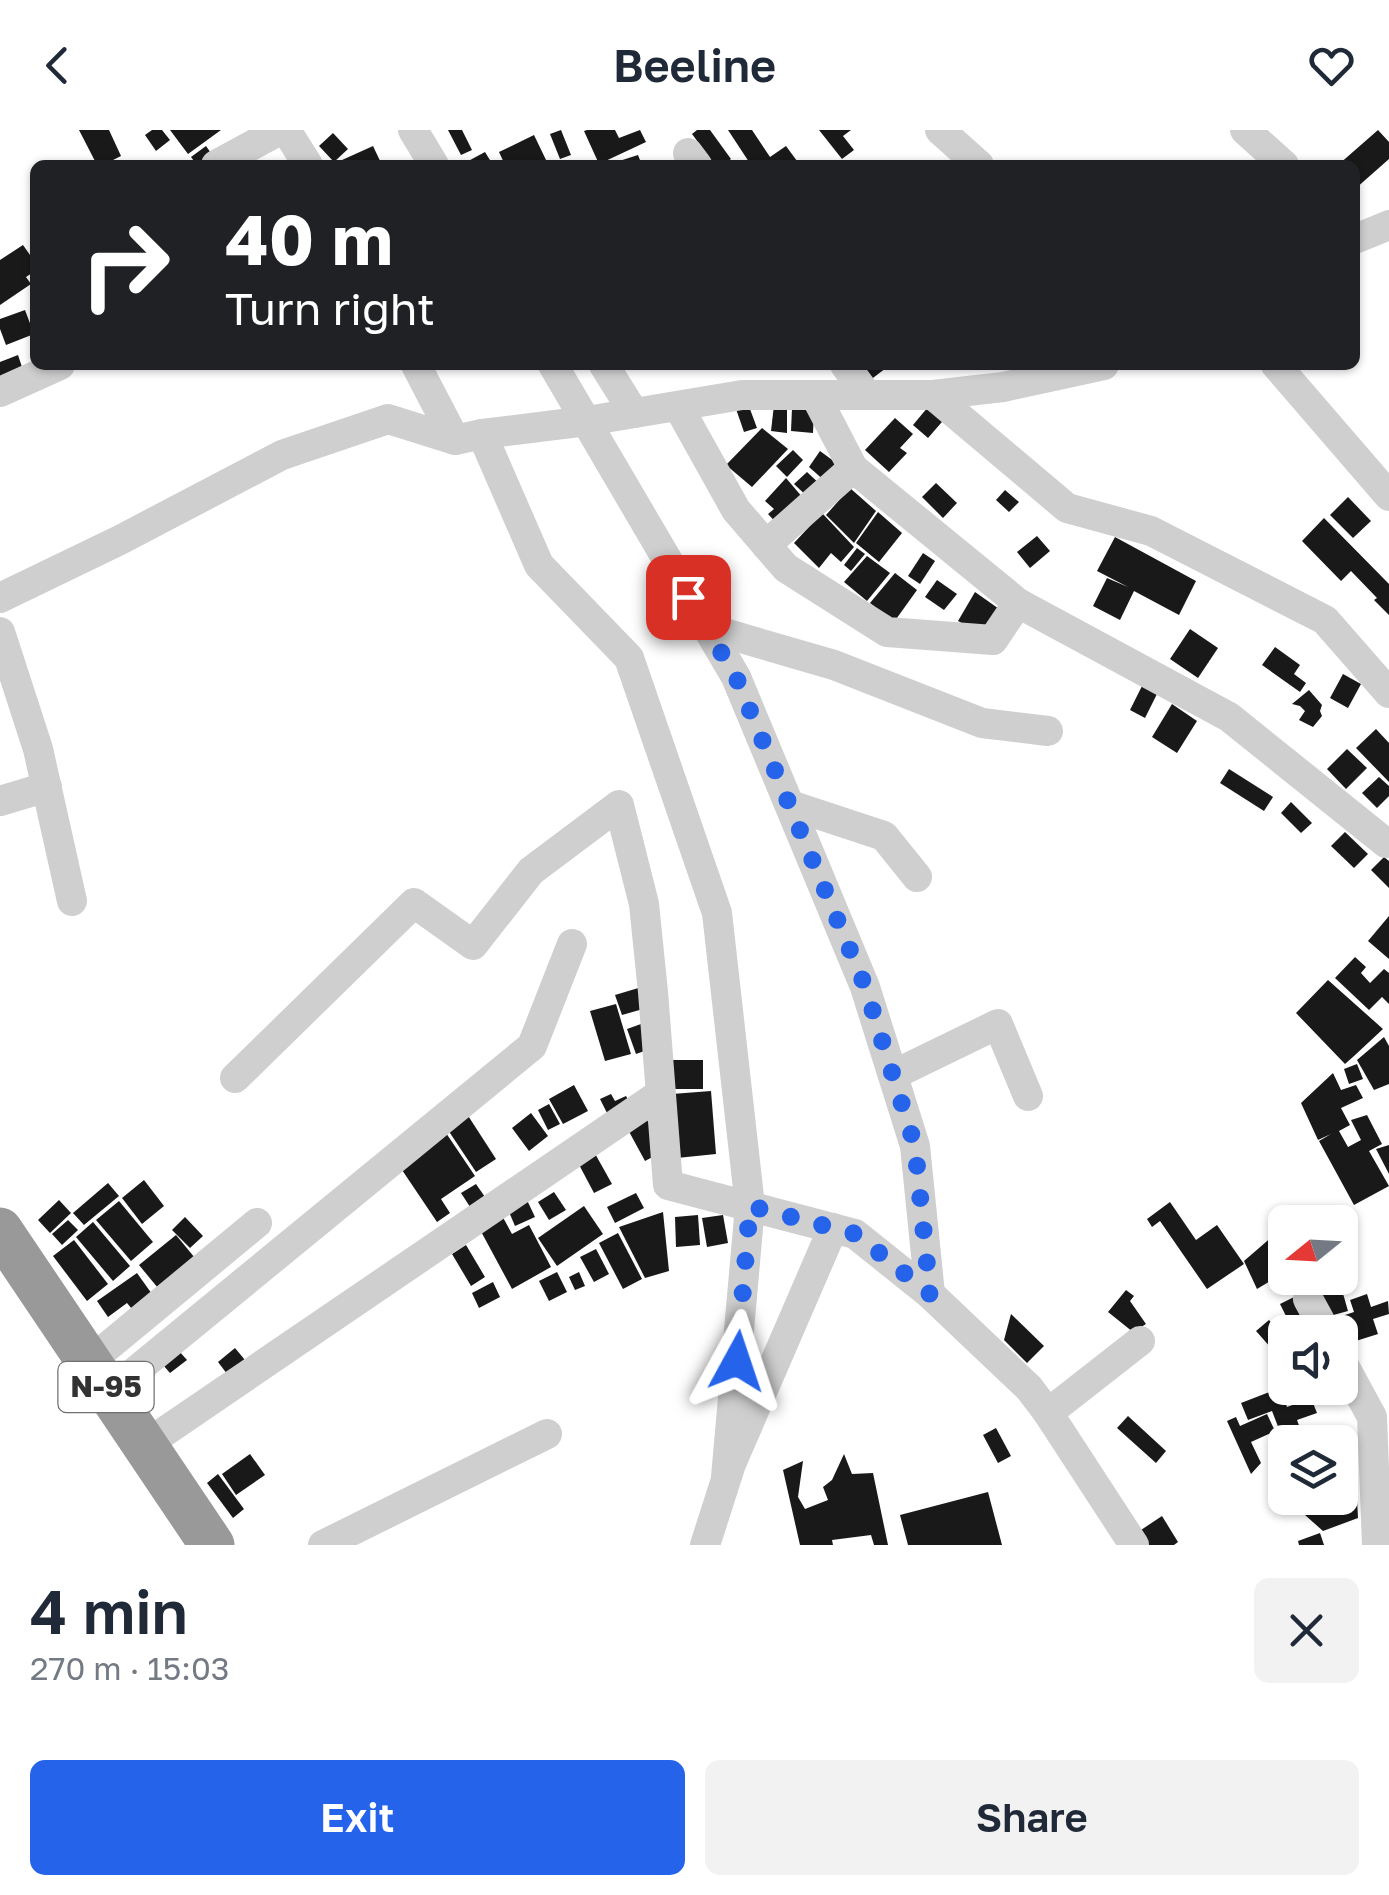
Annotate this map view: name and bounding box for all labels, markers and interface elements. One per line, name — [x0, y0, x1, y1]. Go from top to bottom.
icon: back — [30, 38, 85, 93]
text: Beeline — [613, 38, 776, 92]
icon: heart — [1304, 38, 1359, 93]
text: 40 m — [225, 196, 393, 280]
icon: right — [60, 200, 190, 330]
text: Turn right — [225, 281, 435, 335]
pin — [646, 555, 731, 640]
icon: arrive — [661, 570, 716, 625]
north arrow — [1268, 1205, 1358, 1295]
map controls — [1268, 1205, 1358, 1515]
position arrow — [685, 1309, 789, 1413]
button: sound — [1268, 1315, 1358, 1405]
road number: N-95 — [58, 1362, 154, 1412]
button: layers — [1268, 1425, 1358, 1515]
text: 4 min — [30, 1575, 188, 1647]
button: close — [1254, 1578, 1359, 1683]
text: 270 m · 15:03 — [30, 1649, 230, 1687]
button: Exit — [30, 1760, 685, 1875]
button: Share — [705, 1760, 1359, 1875]

